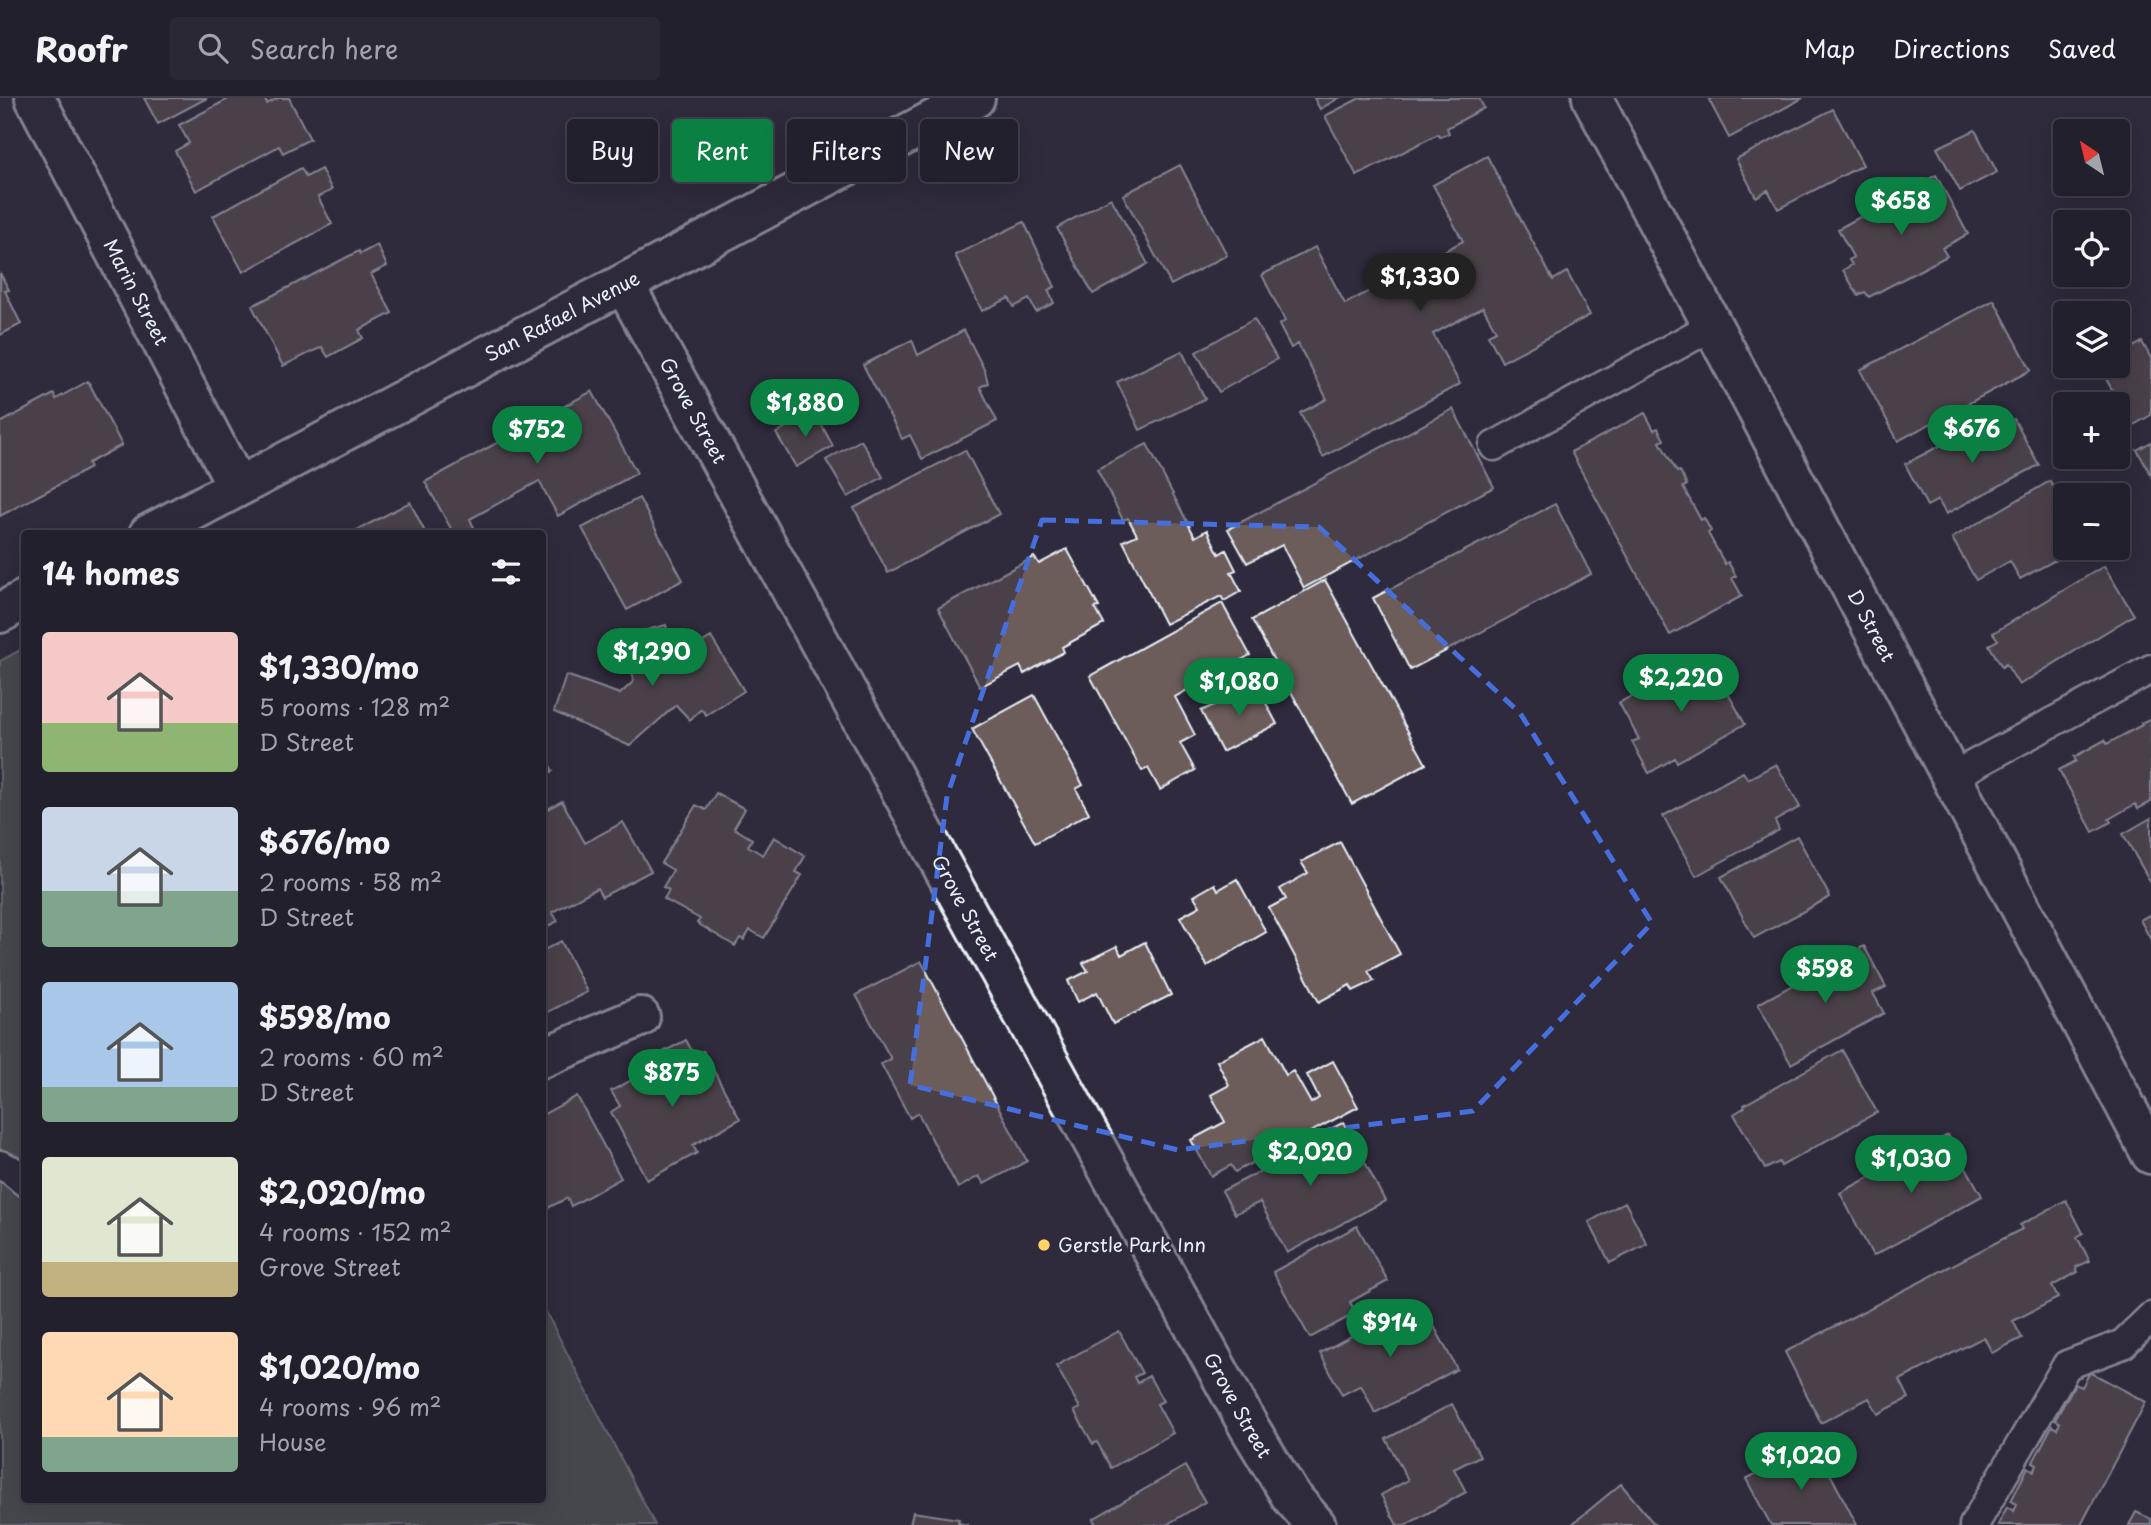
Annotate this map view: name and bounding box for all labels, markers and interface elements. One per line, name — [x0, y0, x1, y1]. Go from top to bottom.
search box — [170, 17, 660, 80]
text: Roofr — [35, 23, 128, 73]
icon: search — [194, 29, 232, 67]
text: Search here — [250, 29, 398, 68]
text: Map — [1804, 30, 1855, 66]
text: Directions — [1893, 30, 2010, 66]
text: Saved — [2048, 30, 2116, 66]
chip: Buy — [567, 119, 658, 182]
chip: Rent — [672, 119, 773, 182]
chip: Filters — [787, 119, 906, 182]
chip: New — [920, 119, 1018, 182]
north arrow — [2053, 119, 2130, 196]
map controls — [2053, 119, 2130, 560]
pin: $658 — [1860, 178, 1942, 237]
text: $658 — [1871, 182, 1931, 217]
button: locate — [2053, 210, 2130, 287]
street label: Marin Street — [98, 234, 176, 350]
pin: $1,330 — [1363, 254, 1477, 313]
text: $1,330 — [1380, 258, 1460, 293]
street label: San Rafael Avenue — [479, 263, 644, 368]
button: layers — [2053, 301, 2130, 378]
street label: Grove Street — [654, 352, 735, 468]
pin: $1,880 — [748, 380, 862, 439]
text: $1,880 — [766, 384, 844, 419]
button: + — [2053, 392, 2130, 469]
pin: $752 — [496, 406, 578, 466]
pin: $676 — [1931, 406, 2013, 465]
text: $676 — [1944, 410, 2000, 445]
text: $752 — [508, 411, 566, 446]
button: − — [2053, 483, 2130, 560]
text: 14 homes — [42, 550, 180, 595]
icon: filters — [487, 553, 525, 591]
street label: D Street — [1841, 584, 1903, 667]
pin: $1,290 — [595, 628, 709, 688]
text: $1,290 — [613, 633, 691, 668]
text: $1,330/mo — [259, 644, 419, 689]
pin: $2,220 — [1624, 654, 1738, 714]
pin: $1,080 — [1182, 658, 1296, 718]
text: $2,220 — [1639, 659, 1723, 694]
icon: home — [98, 660, 182, 744]
text: $1,080 — [1199, 663, 1279, 698]
text: 5 rooms · 128 m² — [259, 689, 450, 724]
text: D Street — [259, 724, 354, 759]
text: $676/mo — [259, 819, 390, 864]
icon: home — [98, 835, 182, 919]
street label: Grove Street — [926, 849, 1007, 966]
text: 2 rooms · 58 m² — [259, 864, 442, 899]
text: D Street — [259, 899, 354, 934]
pin: $598 — [1784, 946, 1866, 1005]
text: $598 — [1796, 950, 1854, 985]
text: $598/mo — [259, 994, 391, 1039]
icon: home — [98, 1010, 182, 1094]
text: 2 rooms · 60 m² — [259, 1039, 444, 1074]
pin: $875 — [631, 1049, 713, 1109]
text: $875 — [644, 1054, 700, 1089]
text: D Street — [259, 1074, 354, 1109]
pin: $2,020 — [1253, 1128, 1367, 1188]
text: $2,020 — [1268, 1133, 1352, 1168]
pin: $1,030 — [1854, 1136, 1968, 1195]
text: $1,030 — [1871, 1140, 1951, 1175]
text: $2,020/mo — [259, 1169, 425, 1214]
icon: home — [98, 1185, 182, 1269]
text: 4 rooms · 152 m² — [259, 1214, 452, 1249]
place label: Gerstle Park Inn — [1058, 1230, 1206, 1258]
marker: Gerstle Park Inn — [1036, 1237, 1052, 1253]
text: Grove Street — [259, 1249, 401, 1284]
pin: $914 — [1349, 1300, 1431, 1359]
text: $914 — [1362, 1304, 1418, 1339]
text: $1,020/mo — [259, 1344, 420, 1389]
street label: Grove Street — [1198, 1347, 1280, 1463]
icon: home — [98, 1360, 182, 1444]
text: 4 rooms · 96 m² — [259, 1389, 442, 1424]
text: House — [259, 1424, 326, 1459]
pin: $1,020 — [1744, 1432, 1858, 1492]
text: $1,020 — [1761, 1437, 1841, 1472]

